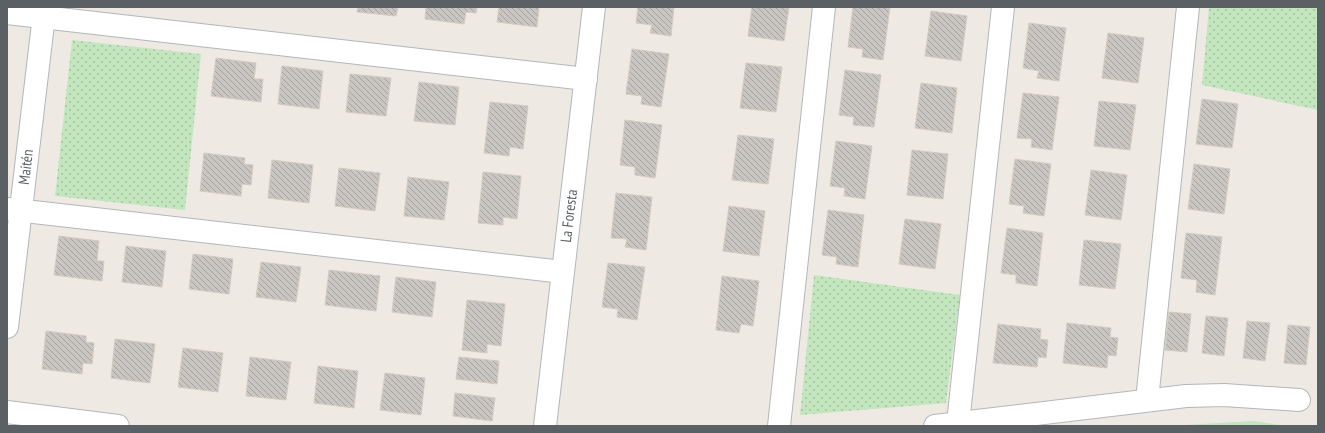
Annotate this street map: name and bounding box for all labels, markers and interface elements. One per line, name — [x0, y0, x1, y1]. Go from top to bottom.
street label: Maitén — [14, 148, 37, 186]
street label: La Foresta — [556, 188, 581, 244]

